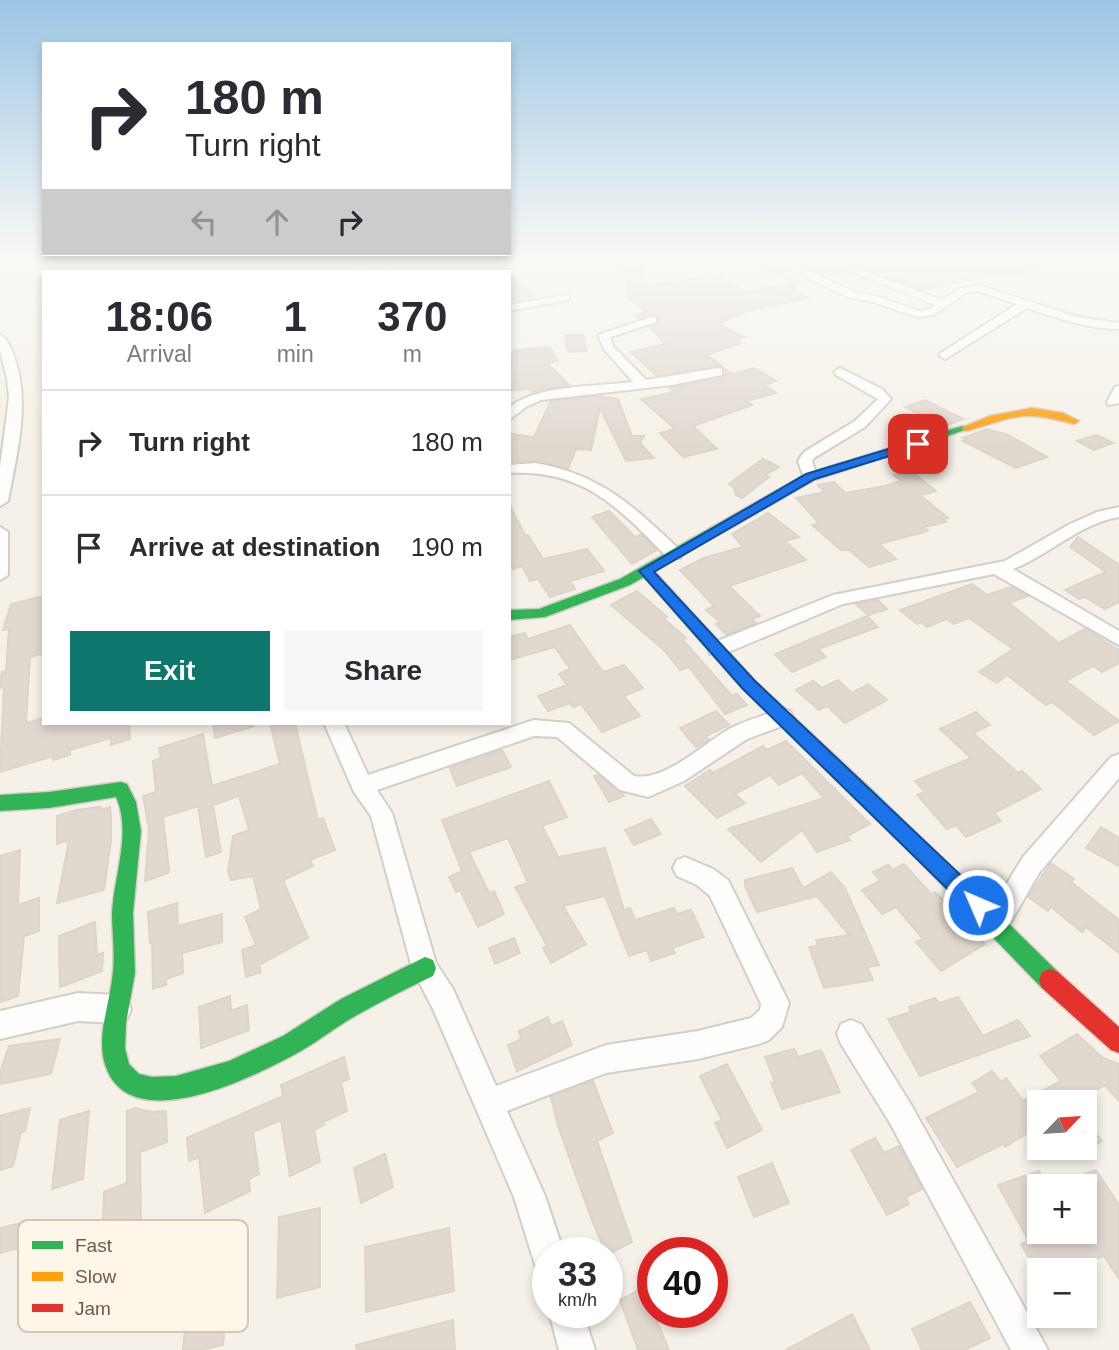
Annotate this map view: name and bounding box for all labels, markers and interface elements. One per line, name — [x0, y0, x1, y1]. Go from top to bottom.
icon: right — [70, 70, 161, 161]
text: 180 m — [185, 70, 324, 124]
text: Turn right — [185, 127, 321, 163]
icon: left — [185, 203, 223, 241]
icon: ahead — [258, 203, 296, 241]
icon: right — [331, 203, 369, 241]
text: 18:06 — [106, 293, 213, 340]
text: 1 — [283, 293, 307, 340]
text: 370 — [377, 293, 447, 340]
text: Arrival — [127, 341, 192, 367]
text: min — [277, 341, 314, 367]
text: m — [403, 341, 422, 367]
pin — [888, 414, 948, 474]
icon: right — [70, 424, 108, 462]
icon: arrive — [899, 425, 937, 463]
text: Turn right — [129, 427, 250, 457]
text: 180 m — [411, 427, 483, 457]
icon: arrive — [70, 529, 108, 567]
text: Arrive at destination — [129, 532, 380, 562]
text: 190 m — [411, 532, 483, 562]
button: Exit — [70, 631, 270, 711]
button: Share — [284, 631, 483, 711]
position arrow — [941, 868, 1015, 942]
north arrow — [1027, 1090, 1097, 1160]
map controls — [1027, 1090, 1097, 1328]
button: + — [1027, 1174, 1097, 1244]
legend — [18, 1220, 248, 1332]
text: Fast — [75, 1235, 113, 1256]
speed limit sign: 40 — [637, 1237, 728, 1328]
text: 33 — [558, 1254, 597, 1293]
button: − — [1027, 1258, 1097, 1328]
text: Slow — [75, 1266, 116, 1287]
text: km/h — [558, 1290, 597, 1310]
text: Jam — [75, 1298, 111, 1319]

